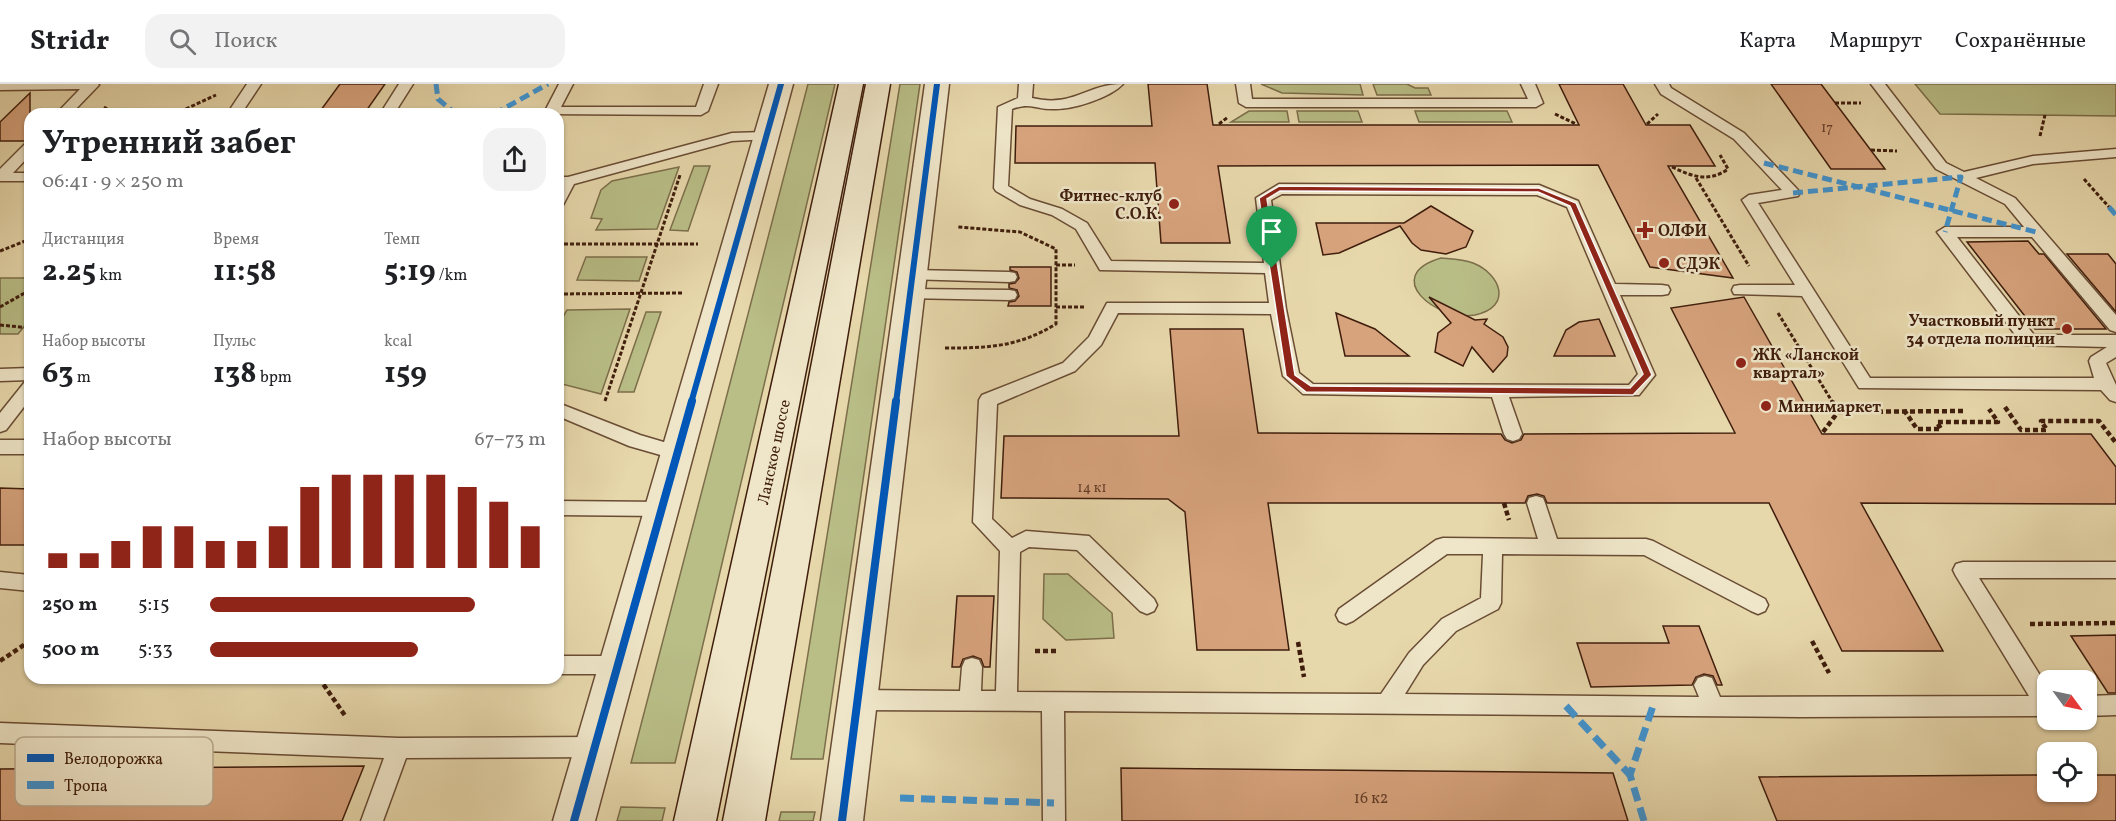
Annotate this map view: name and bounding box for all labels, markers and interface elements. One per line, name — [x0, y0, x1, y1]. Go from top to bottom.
search box — [145, 14, 565, 68]
text: Stridr — [30, 22, 109, 61]
icon: search — [166, 25, 199, 58]
text: Поиск — [214, 26, 277, 57]
text: Карта — [1739, 27, 1796, 56]
text: Маршрут — [1829, 27, 1922, 56]
text: Сохранённые — [1955, 27, 2086, 56]
house number: 17 — [1821, 119, 1833, 138]
text: Утренний забег — [42, 122, 296, 168]
button: share — [483, 128, 546, 191]
text: 06:41 · 9 × 250 m — [42, 168, 184, 196]
place label: Фитнес-клуб С.О.К. — [1060, 186, 1162, 226]
marker: Фитнес-клуб С.О.К. — [1167, 197, 1181, 211]
pin — [1246, 206, 1297, 268]
icon: arrive — [1255, 215, 1288, 248]
marker: ОЛФИ — [1636, 221, 1654, 239]
place label: ОЛФИ — [1658, 221, 1707, 243]
text: Дистанция — [42, 229, 124, 251]
text: Время — [213, 229, 259, 251]
text: Темп — [384, 229, 420, 251]
text: 2.25 — [42, 251, 96, 293]
text: 11:58 — [213, 251, 276, 293]
text: 5:19 — [384, 251, 436, 293]
place label: СДЭК — [1676, 254, 1720, 276]
marker: СДЭК — [1657, 256, 1671, 270]
text: km — [96, 265, 122, 287]
text: /km — [436, 265, 468, 287]
place label: Участковый пункт 34 отдела полиции — [1906, 311, 2055, 351]
marker: Участковый пункт 34 отдела полиции — [2060, 322, 2074, 336]
text: Набор высоты — [42, 331, 146, 353]
text: Пульс — [213, 331, 256, 353]
text: kcal — [384, 331, 412, 353]
place label: ЖК «Ланской квартал» — [1753, 345, 1859, 385]
text: 63 — [42, 353, 74, 395]
text: 138 — [213, 353, 257, 395]
text: 159 — [384, 353, 427, 395]
marker: ЖК «Ланской квартал» — [1734, 356, 1748, 370]
text: m — [74, 367, 91, 389]
text: bpm — [257, 367, 292, 389]
place label: Минимаркет — [1778, 397, 1881, 419]
street label: Ланское шоссе — [753, 398, 797, 507]
marker: Минимаркет — [1759, 399, 1773, 413]
text: Набор высоты — [42, 426, 172, 454]
text: 67–73 m — [475, 426, 546, 454]
house number: 14 к1 — [1077, 479, 1107, 498]
text: 250 m — [42, 591, 98, 619]
text: 5:15 — [138, 591, 170, 619]
text: 500 m — [42, 636, 100, 664]
text: 5:33 — [138, 636, 173, 664]
north arrow — [2037, 670, 2097, 730]
map controls — [2037, 670, 2097, 802]
legend — [15, 737, 213, 806]
button: locate — [2037, 742, 2097, 802]
text: Велодорожка — [64, 749, 163, 771]
text: Тропа — [64, 776, 108, 798]
house number: 16 к2 — [1354, 788, 1388, 810]

